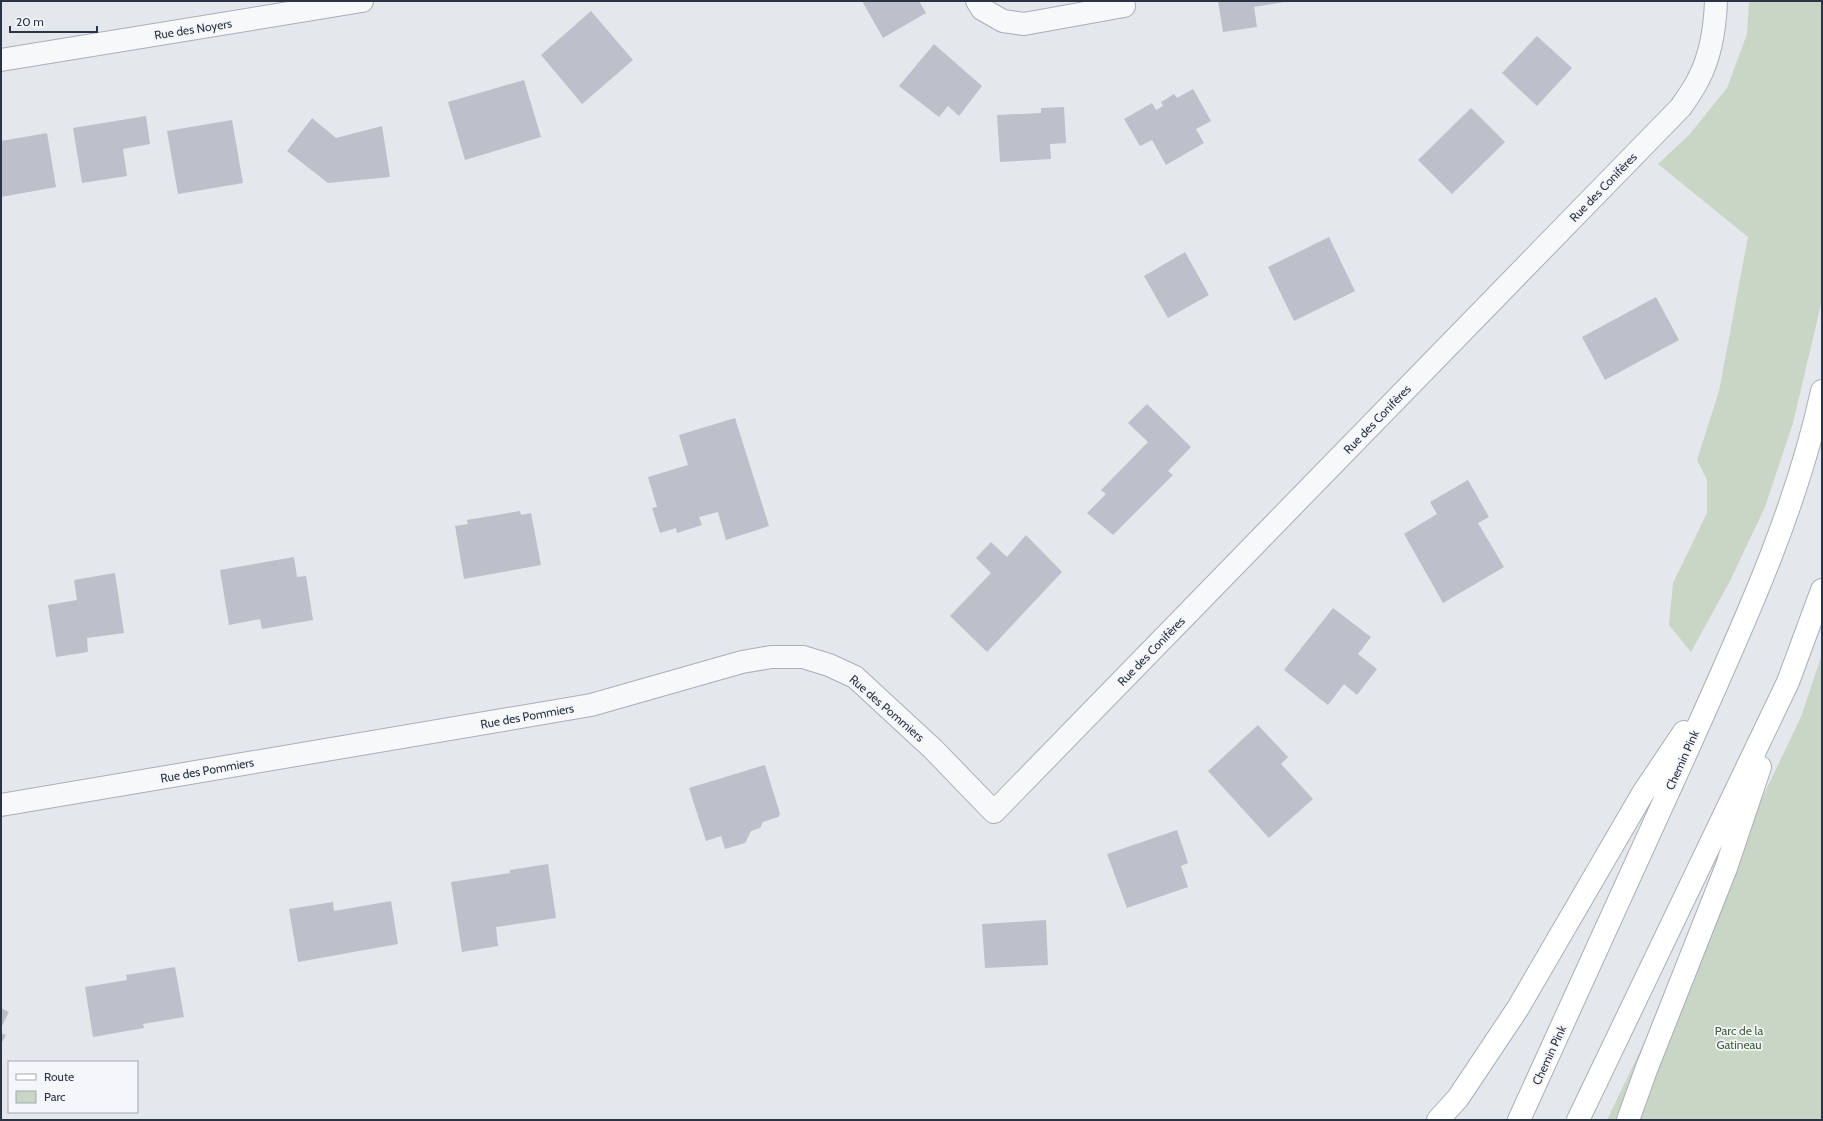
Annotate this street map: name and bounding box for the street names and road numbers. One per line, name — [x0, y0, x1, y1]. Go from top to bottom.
street label: Rue des Noyers — [153, 15, 233, 43]
street label: Rue des Conifères — [1566, 149, 1640, 225]
street label: Rue des Conifères — [1340, 381, 1414, 457]
street label: Rue des Conifères — [1114, 613, 1188, 689]
street label: Rue des Pommiers — [846, 671, 928, 745]
street label: Rue des Pommiers — [479, 700, 575, 732]
street label: Chemin Pink — [1662, 727, 1702, 792]
street label: Rue des Pommiers — [159, 754, 255, 786]
street label: Chemin Pink — [1529, 1022, 1570, 1087]

